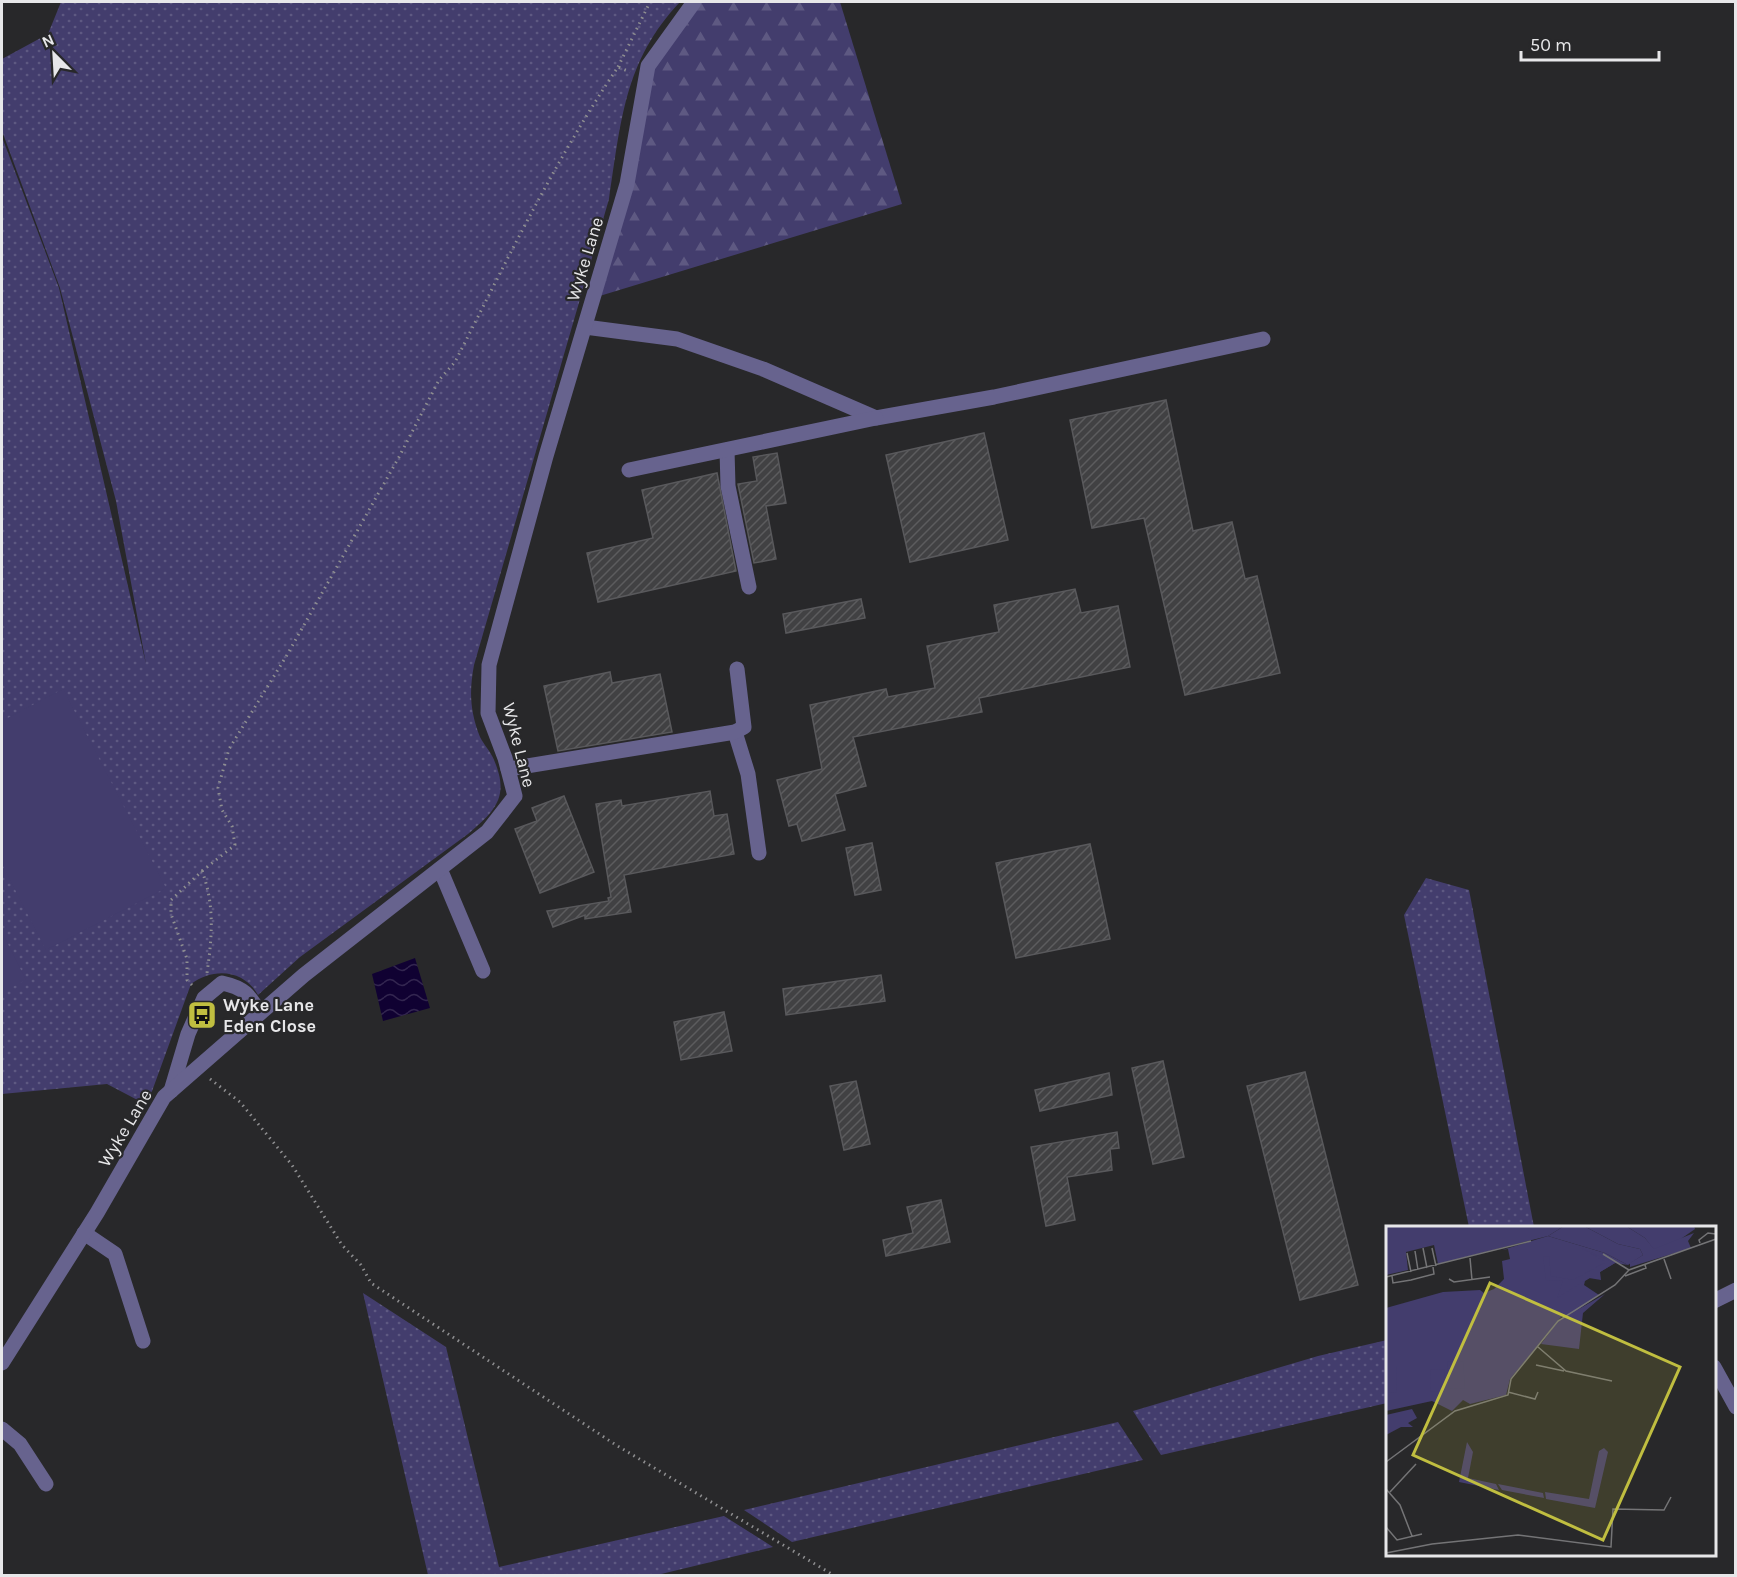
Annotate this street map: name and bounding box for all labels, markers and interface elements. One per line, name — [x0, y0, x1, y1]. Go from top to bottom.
north arrow — [24, 24, 84, 84]
scale bar — [1521, 24, 1659, 62]
text: N — [39, 30, 57, 52]
text: 50 m — [1530, 34, 1572, 56]
street label: Wyke Lane — [562, 214, 608, 304]
street label: Wyke Lane — [498, 700, 540, 790]
place label: Wyke Lane Eden Close — [223, 994, 316, 1037]
bus stop icon: Wyke Lane Eden Close — [186, 999, 218, 1031]
street label: Wyke Lane — [93, 1085, 157, 1171]
inset map — [1386, 1226, 1716, 1556]

